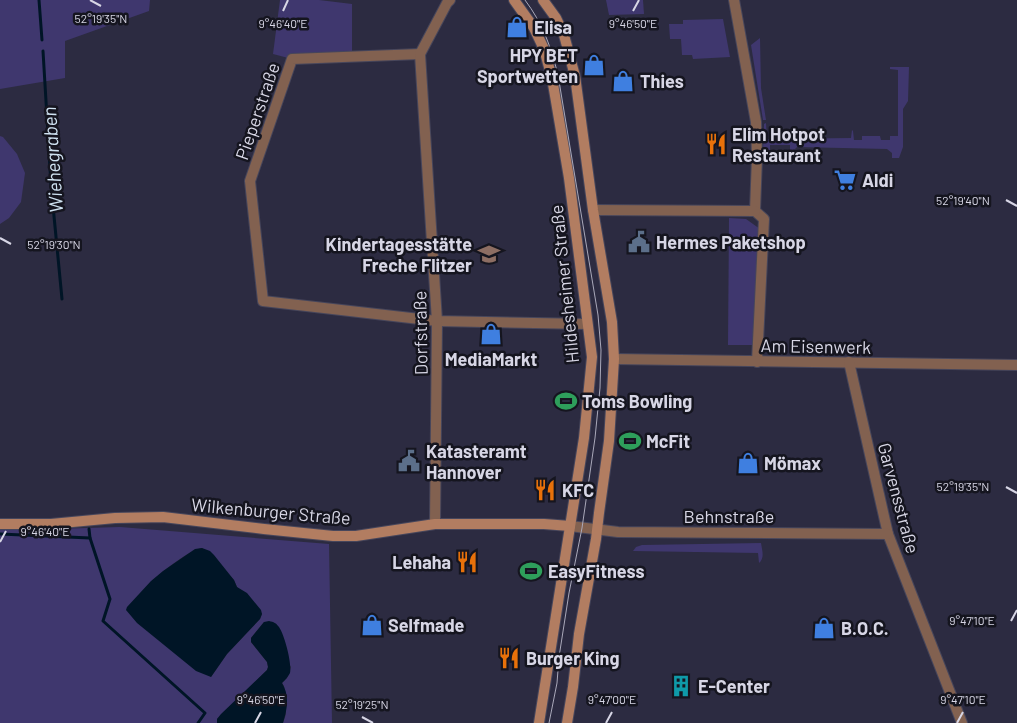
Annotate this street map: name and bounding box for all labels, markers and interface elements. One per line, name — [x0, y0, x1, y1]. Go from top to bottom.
text: 52°19'35"N — [75, 11, 127, 25]
shop icon: Elisa — [504, 14, 530, 40]
text: 9°46'40"E — [259, 16, 307, 30]
place label: Elisa — [534, 16, 572, 38]
text: 9°46'50"E — [609, 16, 657, 30]
place label: HPY BET Sportwetten — [477, 44, 578, 87]
shop icon: HPY BET Sportwetten — [581, 52, 607, 78]
street label: Pieperstraße — [230, 60, 284, 162]
shop icon: Thies — [610, 68, 636, 94]
place label: Thies — [640, 70, 684, 92]
water label: Wiehegraben — [37, 106, 67, 214]
place label: Elim Hotpot Restaurant — [732, 123, 825, 166]
restaurant icon: Elim Hotpot Restaurant — [703, 131, 729, 157]
supermarket icon: Aldi — [832, 167, 858, 193]
place label: Aldi — [862, 169, 893, 191]
text: 52°19'40"N — [936, 193, 990, 207]
street label: Hildesheimer Straße — [545, 204, 583, 364]
public building icon: Hermes Paketshop — [626, 229, 652, 255]
place label: Hermes Paketshop — [656, 231, 806, 253]
place label: Kindertagesstätte Freche Flitzer — [326, 233, 472, 276]
text: 52°19'30"N — [27, 237, 81, 251]
school or university icon: Kindertagesstätte Freche Flitzer — [476, 241, 502, 267]
street label: Dorfstraße — [408, 291, 432, 375]
shop icon: MediaMarkt — [478, 321, 504, 347]
street label: Am Eisenwerk — [761, 334, 871, 358]
place label: MediaMarkt — [445, 348, 537, 370]
sports icon: Toms Bowling — [553, 388, 579, 414]
place label: Toms Bowling — [582, 390, 692, 412]
sports icon: McFit — [617, 428, 643, 454]
place label: McFit — [646, 430, 690, 452]
place label: Katasteramt Hannover — [426, 440, 527, 483]
street label: Garvensstraße — [874, 440, 924, 556]
public building icon: Katasteramt Hannover — [396, 448, 422, 474]
shop icon: Mömax — [735, 450, 761, 476]
place label: Mömax — [764, 452, 821, 474]
restaurant icon: KFC — [532, 477, 558, 503]
place label: KFC — [562, 479, 594, 501]
text: 52°19'35"N — [937, 479, 989, 493]
street label: Wilkenburger Straße — [190, 493, 352, 529]
street label: Behnstraße — [684, 505, 774, 527]
text: 9°46'40"E — [21, 524, 69, 538]
restaurant icon: Lehaha — [454, 549, 480, 575]
place label: Lehaha — [392, 551, 451, 573]
sports icon: EasyFitness — [518, 558, 544, 584]
place label: EasyFitness — [548, 560, 644, 582]
shop icon: Selfmade — [359, 612, 385, 638]
text: 9°47'10"E — [949, 613, 995, 627]
place label: Selfmade — [388, 614, 465, 636]
shop icon: B.O.C. — [811, 615, 837, 641]
place label: B.O.C. — [841, 617, 889, 639]
restaurant icon: Burger King — [496, 645, 522, 671]
place label: Burger King — [526, 647, 619, 669]
building icon: E-Center — [668, 673, 694, 699]
place label: E-Center — [698, 675, 770, 697]
text: 9°46'50"E — [237, 692, 285, 706]
text: 9°47'00"E — [588, 692, 636, 706]
text: 9°47'10"E — [940, 692, 986, 706]
text: 52°19'25"N — [335, 697, 389, 711]

